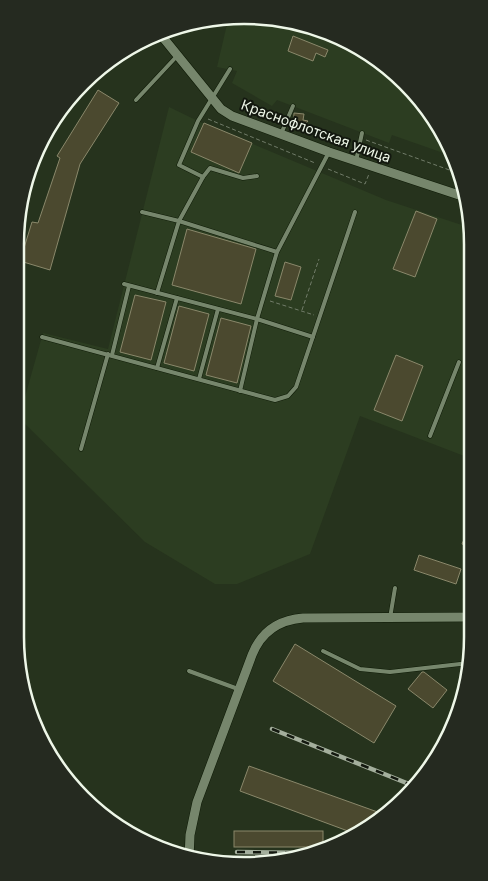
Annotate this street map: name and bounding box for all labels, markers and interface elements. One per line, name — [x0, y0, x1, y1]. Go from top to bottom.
street label: Краснофлотская улица — [239, 96, 393, 166]

